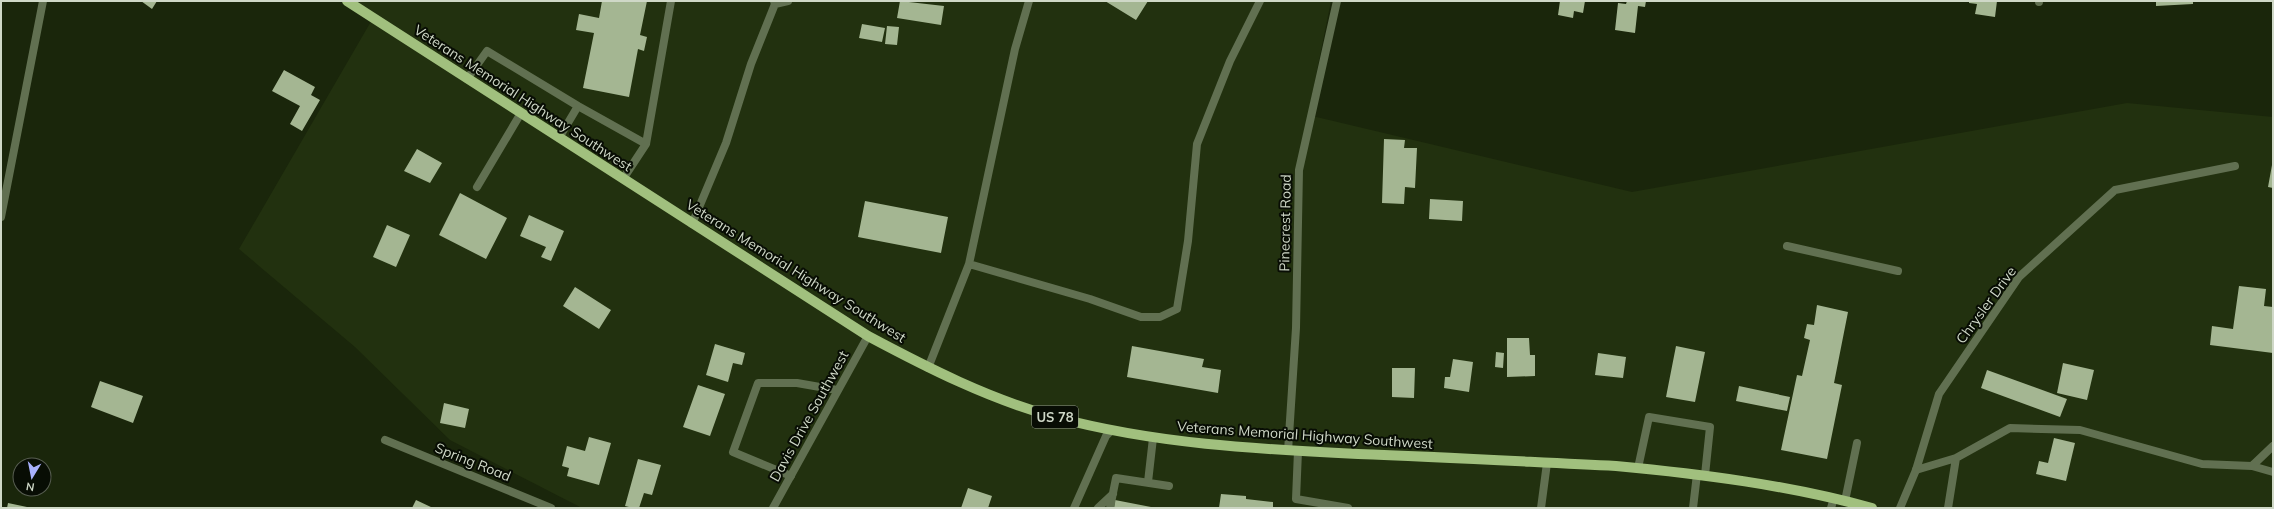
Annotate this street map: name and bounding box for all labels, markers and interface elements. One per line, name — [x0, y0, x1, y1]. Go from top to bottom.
street label: Veterans Memorial Highway Southwest — [411, 21, 635, 175]
street label: Pinecrest Road — [1275, 174, 1295, 272]
street label: Veterans Memorial Highway Southwest — [683, 195, 910, 347]
street label: Chrysler Drive — [1952, 263, 2020, 347]
street label: Davis Drive Southwest — [766, 347, 853, 485]
road number: US 78 — [1032, 406, 1078, 428]
street label: Veterans Memorial Highway Southwest — [1177, 417, 1434, 453]
street label: Spring Road — [432, 439, 514, 485]
north arrow — [12, 457, 52, 497]
text: N — [25, 479, 36, 494]

